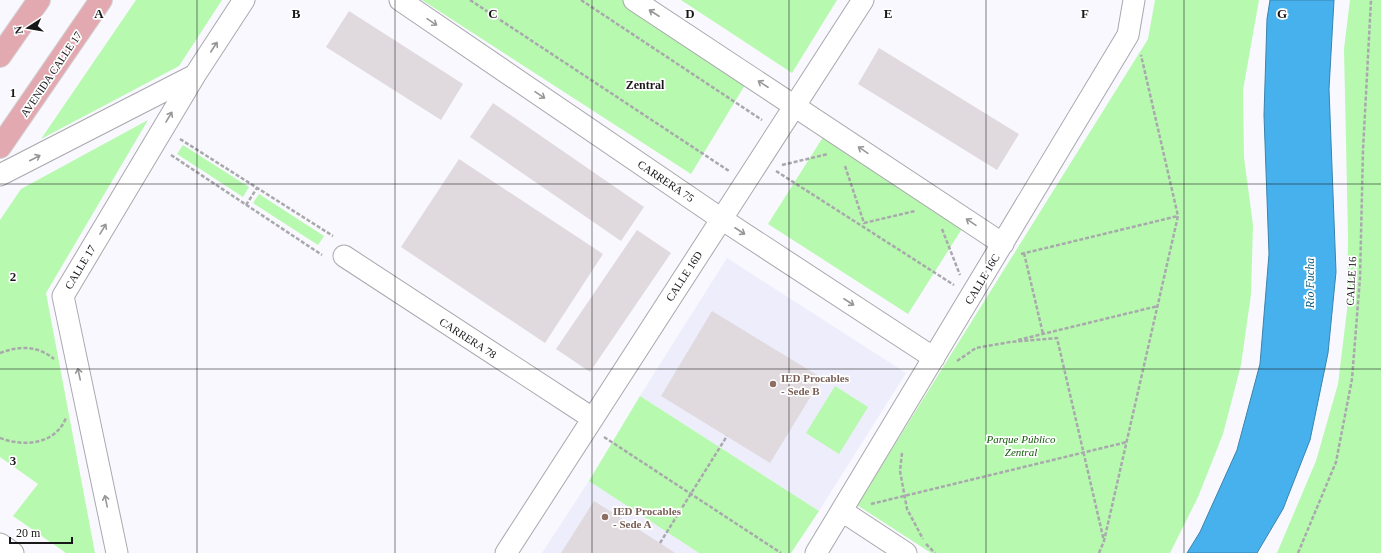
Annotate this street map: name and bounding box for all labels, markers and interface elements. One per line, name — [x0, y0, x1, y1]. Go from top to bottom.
text: A — [94, 6, 104, 21]
text: B — [292, 6, 301, 21]
text: C — [488, 6, 498, 21]
text: D — [685, 6, 695, 21]
text: E — [884, 6, 892, 21]
text: F — [1081, 6, 1089, 21]
text: G — [1277, 6, 1287, 21]
north arrow — [8, 8, 48, 48]
one-way arrow — [649, 9, 660, 17]
one-way arrow — [426, 18, 437, 26]
street label: AVENIDA CALLE 17 — [17, 29, 85, 119]
one-way arrow — [210, 41, 218, 53]
district label: Zentral — [626, 78, 665, 92]
one-way arrow — [758, 80, 769, 88]
text: 1 — [10, 85, 16, 100]
one-way arrow — [534, 91, 545, 99]
one-way arrow — [166, 111, 174, 123]
one-way arrow — [858, 146, 869, 154]
one-way arrow — [28, 153, 40, 161]
street label: CARRERA 75 — [636, 158, 697, 204]
one-way arrow — [966, 218, 977, 226]
one-way arrow — [99, 223, 107, 235]
one-way arrow — [734, 227, 745, 235]
street label: CALLE 17 — [62, 242, 98, 291]
street label: CALLE 16D — [663, 249, 705, 303]
street label: CALLE 16C — [962, 252, 1002, 306]
street label: CALLE 16 — [1344, 256, 1358, 306]
water label: Río Fucha — [1303, 258, 1317, 309]
text: 2 — [10, 269, 16, 284]
one-way arrow — [843, 298, 854, 306]
street label: CARRERA 78 — [437, 315, 499, 361]
one-way arrow — [74, 368, 82, 381]
place label: IED Procables - Sede B — [781, 372, 850, 397]
marker: IED Procables - Sede B — [768, 379, 778, 389]
park label: Parque Público Zentral — [986, 433, 1056, 458]
text: 3 — [10, 453, 17, 468]
one-way arrow — [101, 495, 109, 508]
place label: IED Procables - Sede A — [613, 505, 682, 530]
marker: IED Procables - Sede A — [600, 512, 610, 522]
scale bar — [10, 519, 72, 545]
text: 20 m — [16, 526, 41, 540]

